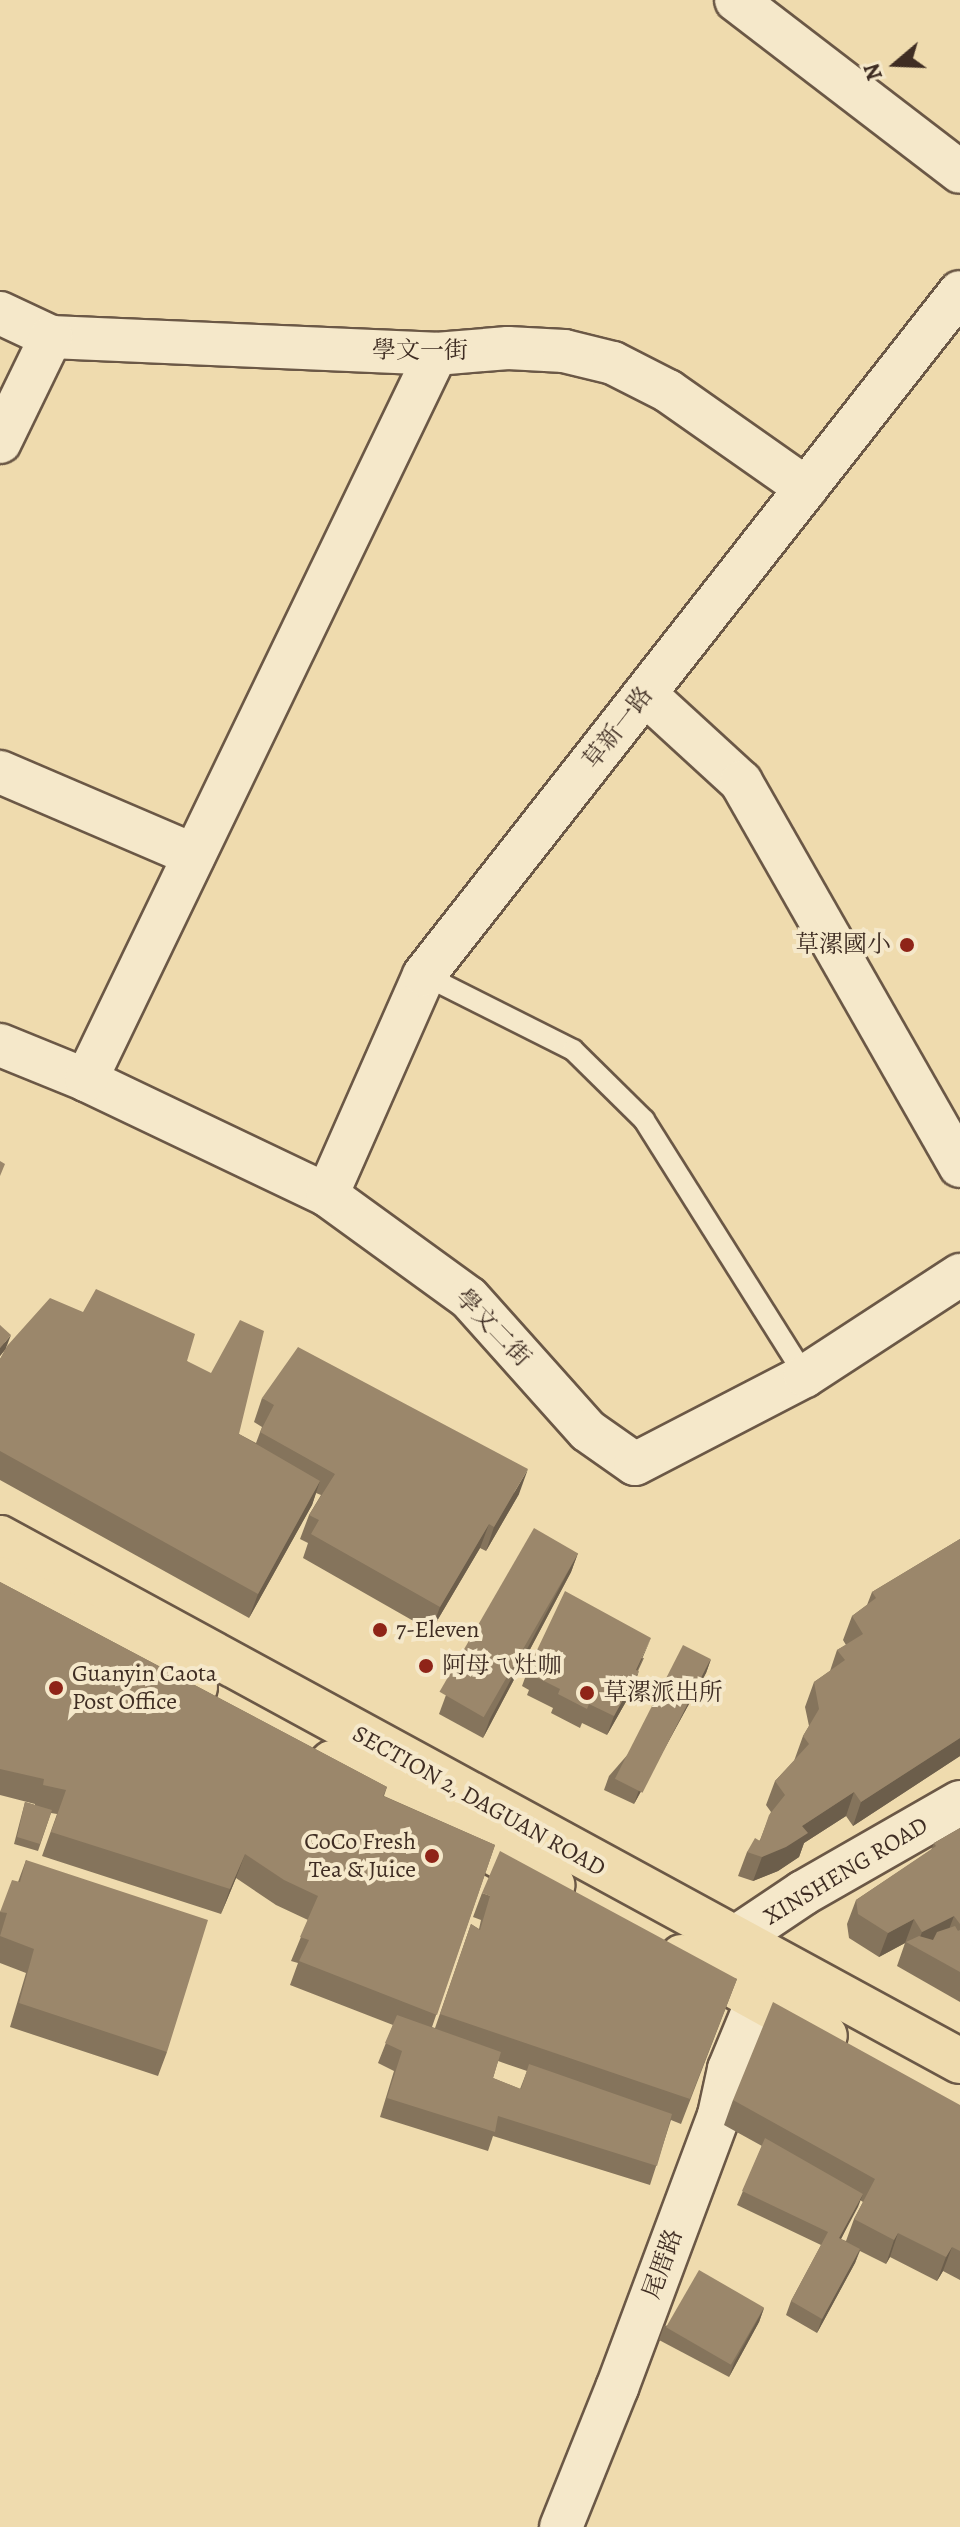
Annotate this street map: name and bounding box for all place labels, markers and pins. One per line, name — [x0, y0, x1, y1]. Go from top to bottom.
place label: 草漯國小 — [795, 931, 891, 959]
marker: 草漯國小 — [898, 936, 916, 954]
place label: 7-Eleven — [396, 1616, 479, 1644]
marker: 7-Eleven — [371, 1621, 389, 1639]
place label: 阿母ㄟ灶咖 — [442, 1652, 562, 1680]
marker: 阿母ㄟ灶咖 — [417, 1657, 435, 1675]
place label: Guanyin Caota Post Office — [72, 1660, 217, 1716]
marker: Guanyin Caota Post Office — [47, 1679, 65, 1697]
place label: 草漯派出所 — [603, 1679, 723, 1707]
marker: 草漯派出所 — [578, 1684, 596, 1702]
place label: CoCo Fresh Tea & Juice — [304, 1828, 416, 1884]
marker: CoCo Fresh Tea & Juice — [423, 1847, 441, 1865]

